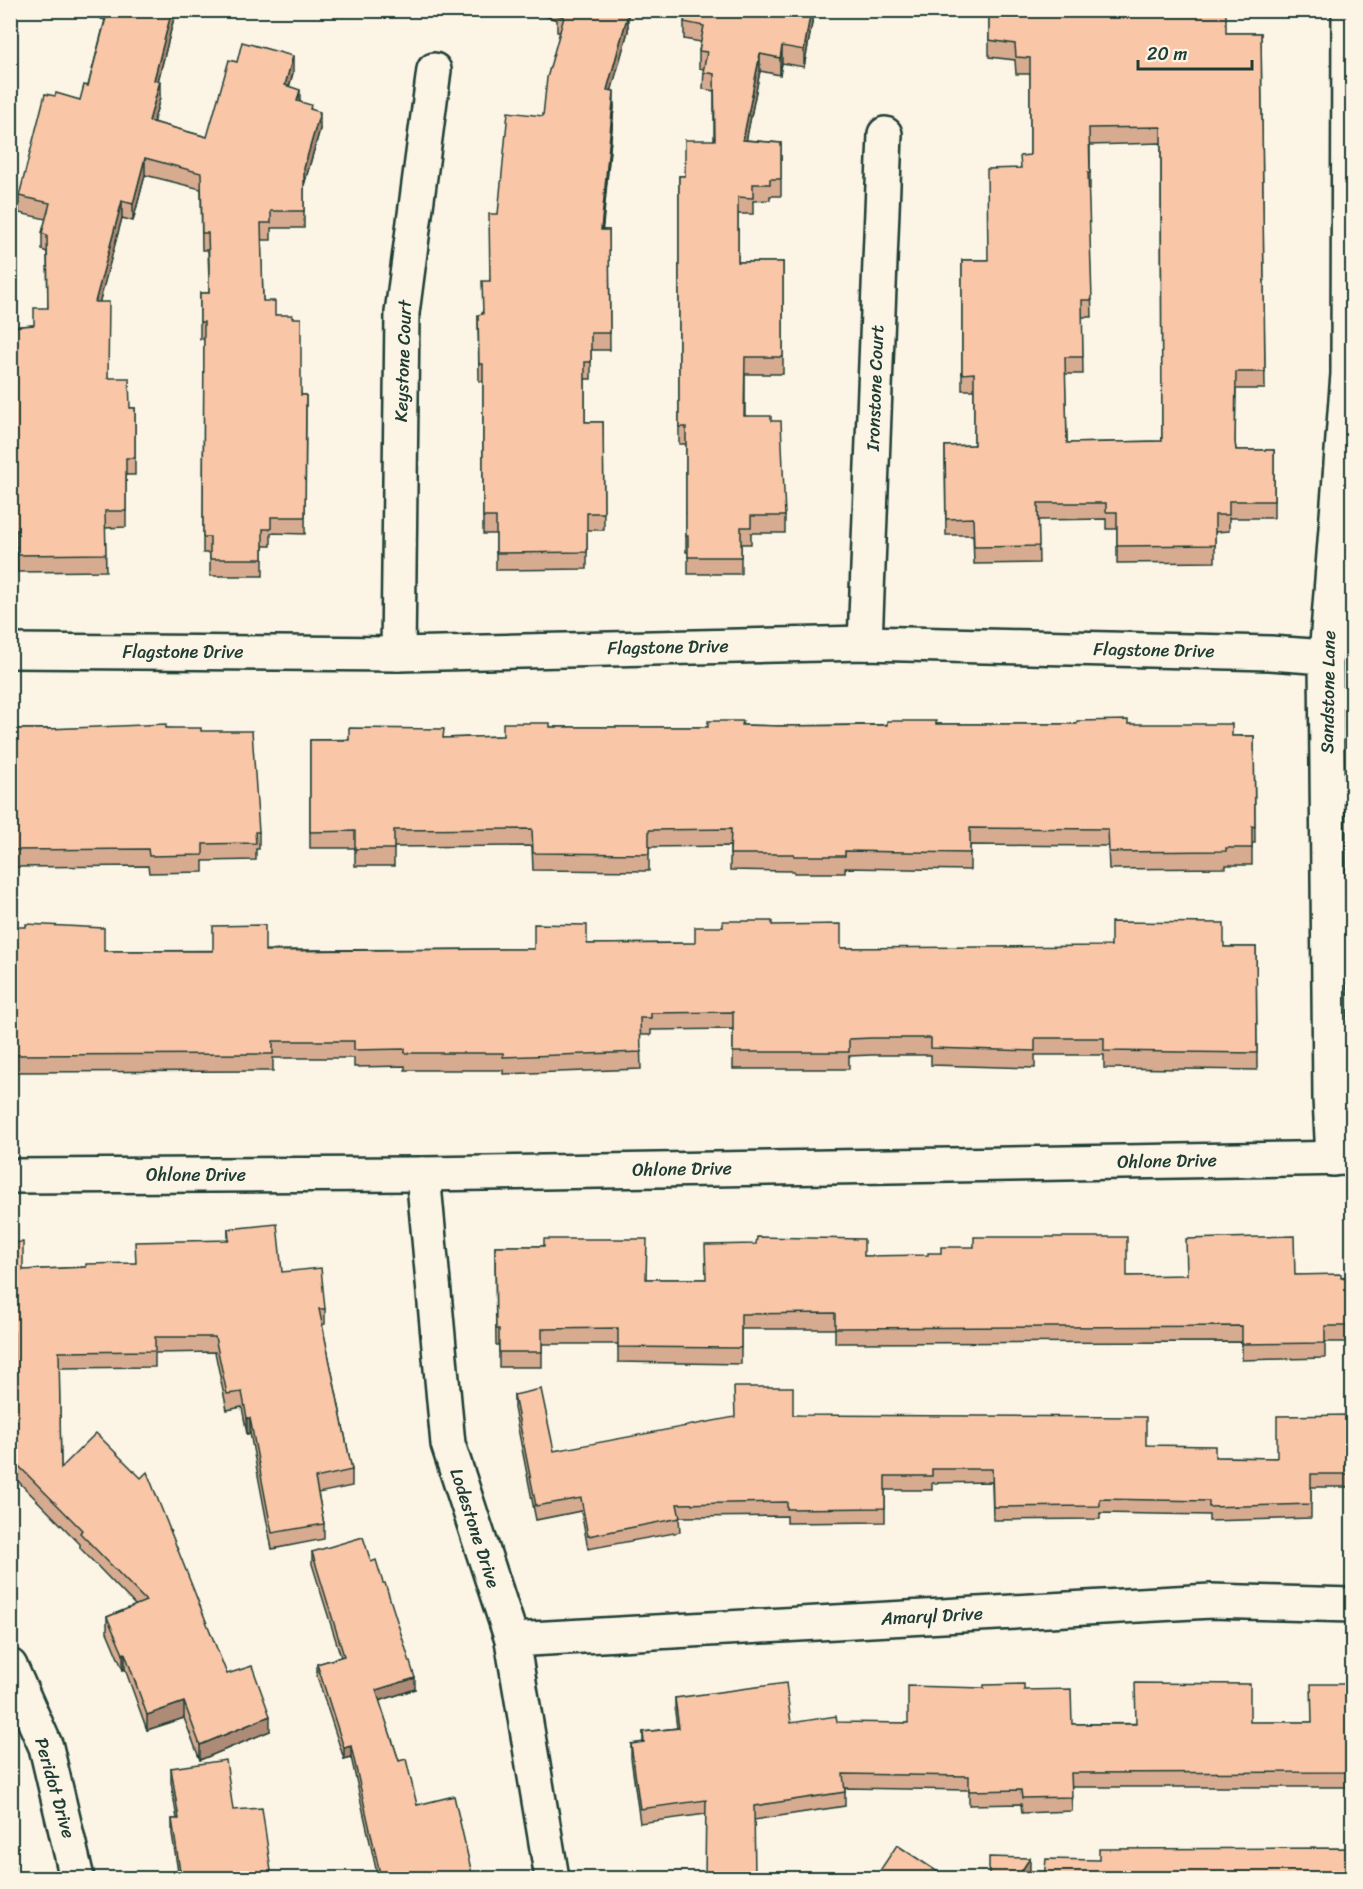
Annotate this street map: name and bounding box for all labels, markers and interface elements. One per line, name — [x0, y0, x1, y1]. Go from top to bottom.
scale bar — [1138, 33, 1252, 71]
text: 20 m — [1147, 38, 1187, 70]
street label: Keystone Court — [385, 299, 421, 422]
street label: Ironstone Court — [857, 324, 893, 453]
street label: Flagstone Drive — [607, 630, 729, 664]
street label: Sandstone Lane — [1311, 630, 1345, 754]
street label: Flagstone Drive — [1093, 633, 1215, 667]
street label: Flagstone Drive — [122, 636, 244, 668]
street label: Ohlone Drive — [1117, 1144, 1217, 1178]
street label: Ohlone Drive — [632, 1152, 732, 1186]
street label: Ohlone Drive — [146, 1159, 246, 1191]
street label: Lodestone Drive — [441, 1464, 510, 1592]
street label: Amaryl Drive — [879, 1597, 984, 1635]
street label: Peridot Drive — [25, 1734, 85, 1842]

